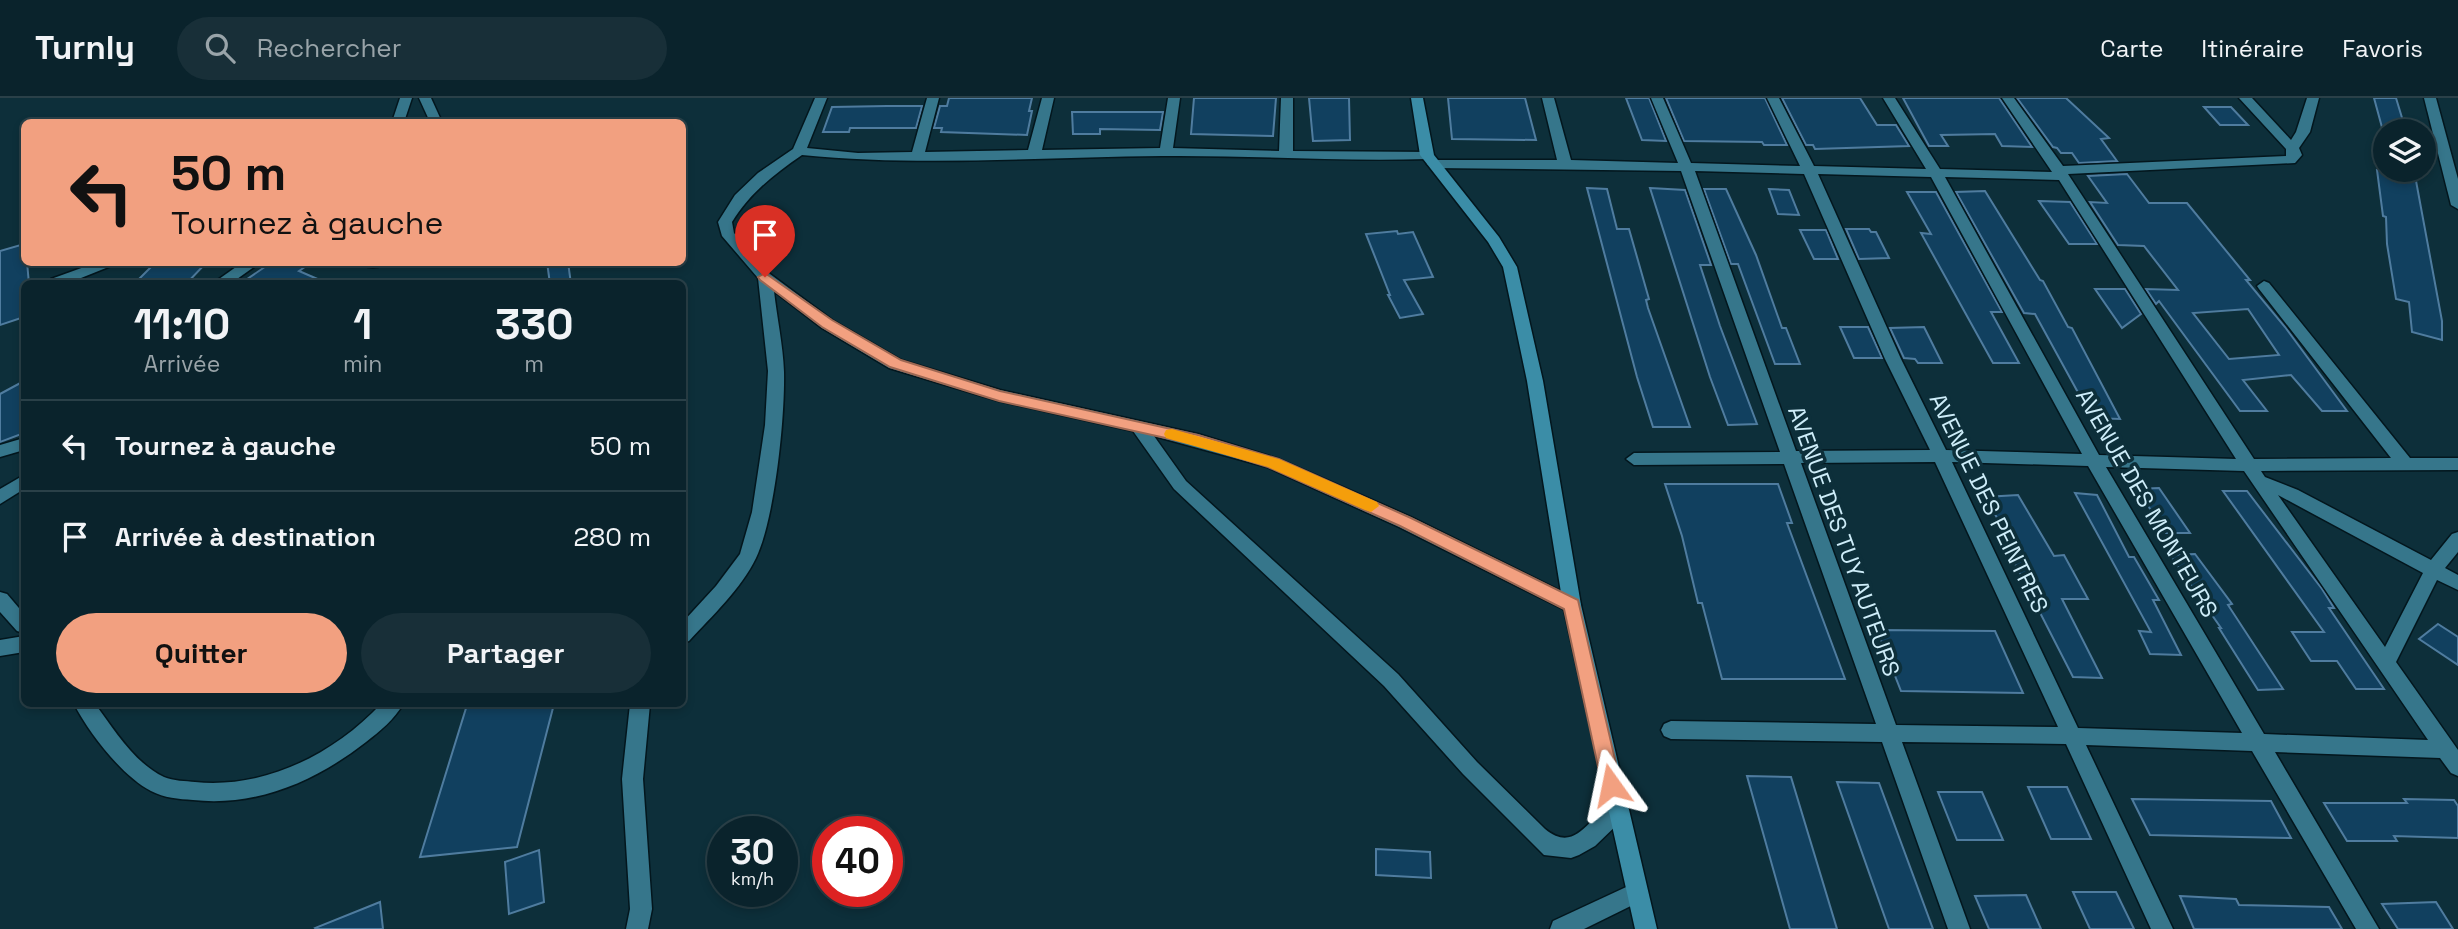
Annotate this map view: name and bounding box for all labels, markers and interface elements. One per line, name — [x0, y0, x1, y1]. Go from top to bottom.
search box — [177, 17, 667, 80]
text: Turnly — [35, 27, 135, 69]
icon: search — [201, 29, 239, 67]
text: Rechercher — [257, 31, 402, 65]
text: Carte — [2100, 33, 2163, 64]
text: Itinéraire — [2201, 33, 2304, 64]
text: Favoris — [2342, 33, 2423, 64]
map controls — [2373, 119, 2436, 182]
button: layers — [2373, 119, 2436, 182]
text: 50 m — [171, 142, 286, 204]
icon: left — [56, 147, 147, 238]
text: Tournez à gauche — [171, 203, 443, 243]
pin — [735, 205, 795, 277]
icon: arrive — [746, 216, 784, 254]
text: 11:10 — [134, 298, 230, 351]
text: 1 — [353, 298, 372, 351]
text: 330 — [495, 298, 573, 351]
text: Arrivée — [144, 349, 220, 379]
text: min — [343, 349, 382, 379]
text: m — [524, 349, 544, 379]
street label: AVENUE DES MONTEURS — [2069, 383, 2225, 623]
street label: AVENUE DES PEINTRES — [1923, 388, 2055, 618]
street label: AVENUE DES TUY AUTEURS — [1781, 402, 1907, 680]
icon: left — [56, 427, 94, 465]
text: Tournez à gauche — [115, 429, 336, 463]
text: 50 m — [590, 429, 651, 463]
icon: arrive — [56, 518, 94, 556]
text: Arrivée à destination — [115, 520, 376, 554]
text: 280 m — [573, 520, 651, 554]
button: Quitter — [56, 613, 347, 693]
button: Partager — [361, 613, 651, 693]
position arrow — [1574, 748, 1648, 822]
speed limit sign: 40 — [812, 816, 903, 907]
text: 30 — [731, 830, 774, 874]
text: km/h — [731, 867, 774, 890]

